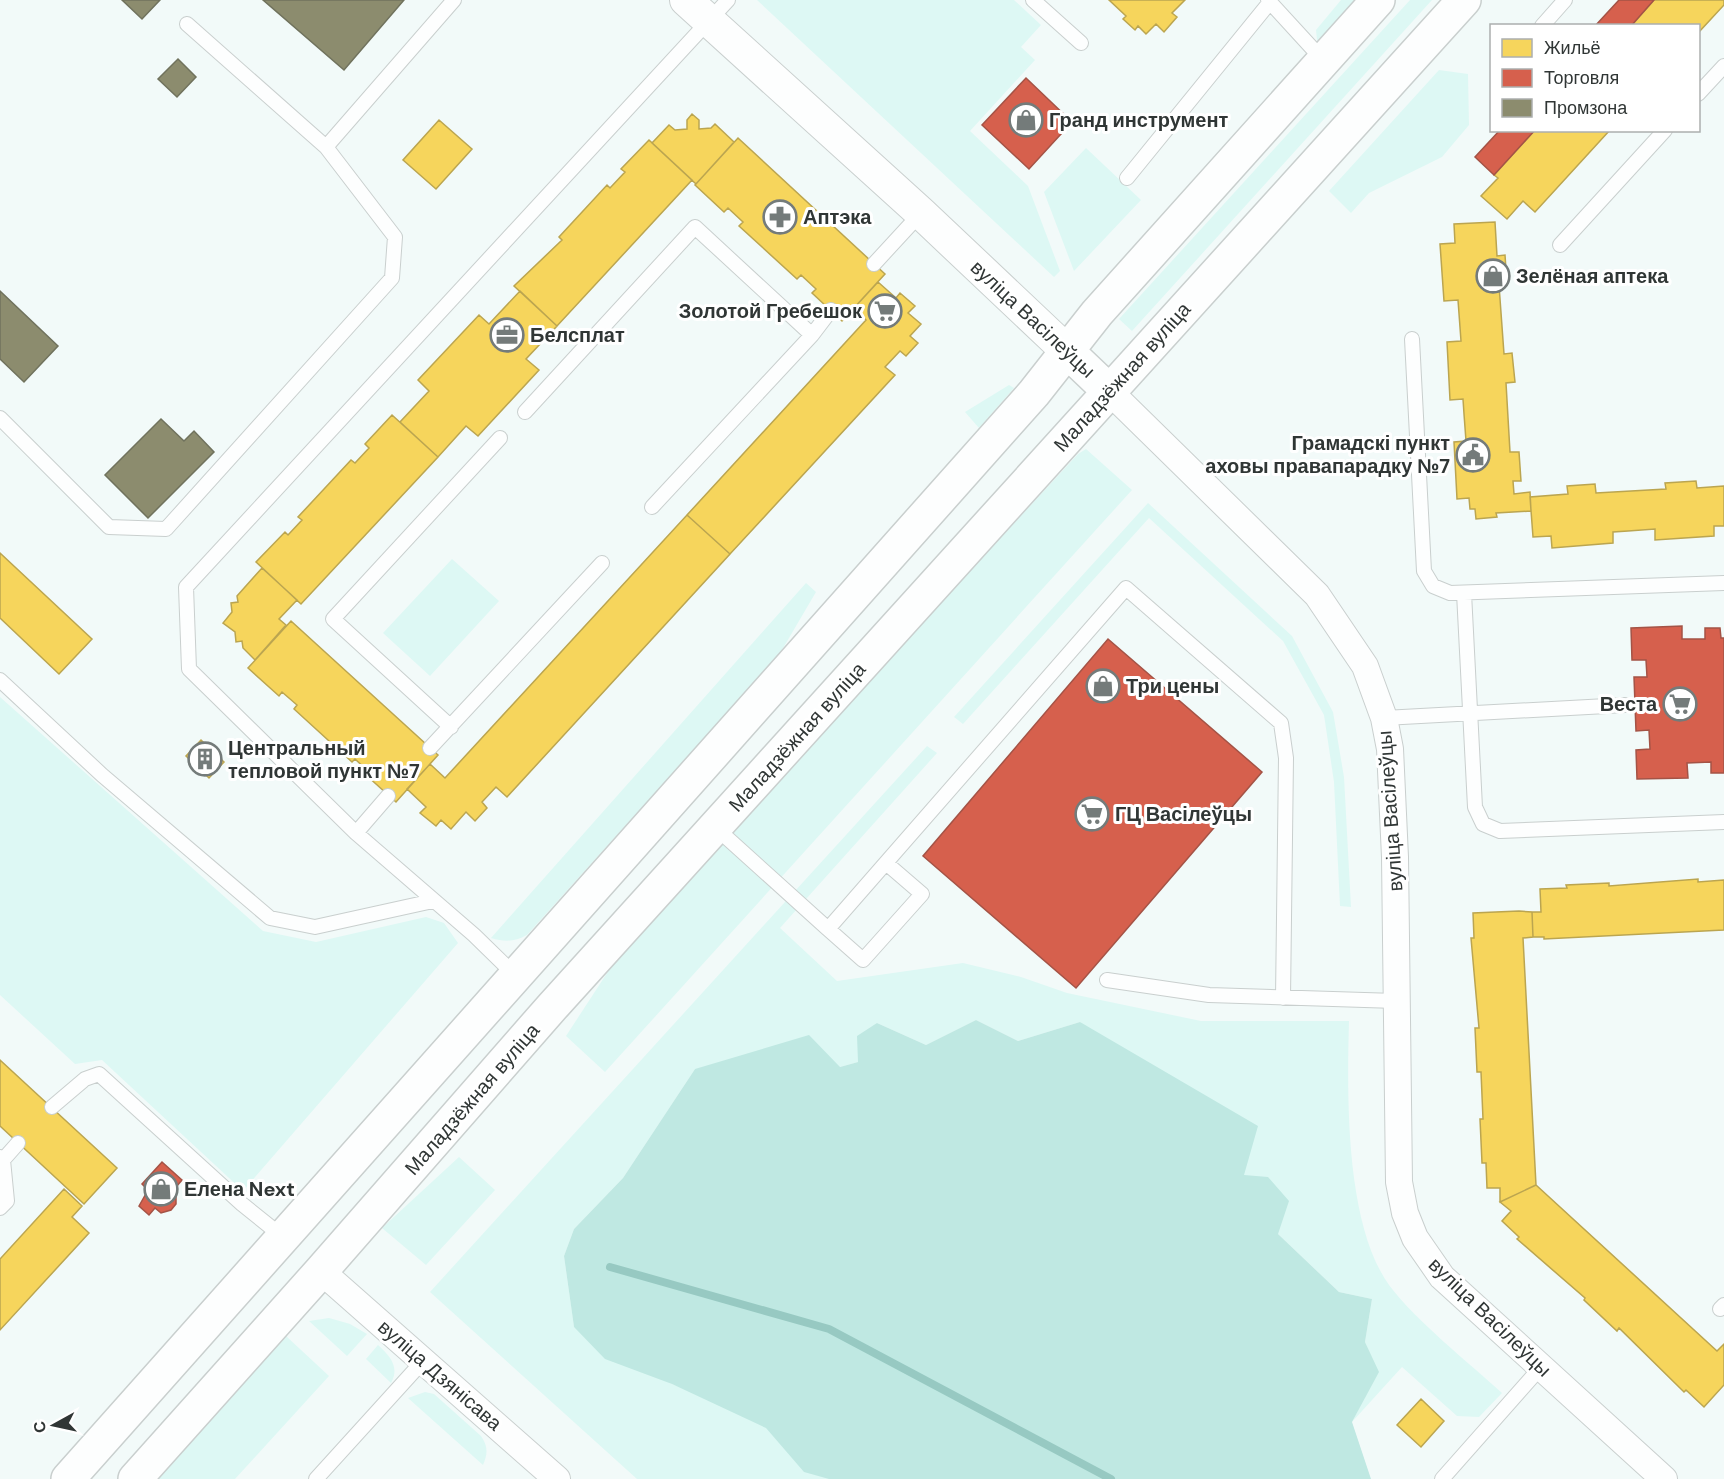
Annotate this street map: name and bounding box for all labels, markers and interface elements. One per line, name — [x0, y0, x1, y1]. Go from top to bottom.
legend — [1490, 24, 1700, 132]
text: Жильё — [1544, 36, 1601, 60]
text: Торговля — [1544, 66, 1619, 90]
text: Промзона — [1544, 96, 1628, 120]
shop icon: Гранд инструмент — [1008, 102, 1044, 138]
place label: Гранд инструмент — [1049, 107, 1228, 133]
pharmacy icon: Аптэка — [762, 199, 798, 235]
place label: Аптэка — [803, 204, 872, 230]
street label: вуліца Васілеўцы — [965, 254, 1101, 384]
shop icon: Зелёная аптека — [1475, 258, 1511, 294]
place label: Зелёная аптека — [1516, 263, 1669, 289]
supermarket icon: Золотой Гребешок — [867, 293, 903, 329]
street label: Маладзёжная вуліца — [1048, 296, 1197, 457]
place label: Золотой Гребешок — [679, 298, 863, 324]
office icon: Белсплат — [489, 317, 525, 353]
place label: Белсплат — [530, 322, 625, 348]
place label: Грамадскі пункт аховы правапарадку №7 — [1205, 430, 1450, 479]
public building icon: Грамадскі пункт аховы правапарадку №7 — [1455, 437, 1491, 473]
street label: Маладзёжная вуліца — [723, 656, 872, 817]
shop icon: Три цены — [1085, 668, 1121, 704]
place label: Три цены — [1126, 673, 1219, 699]
supermarket icon: Веста — [1662, 686, 1698, 722]
place label: Веста — [1600, 691, 1658, 717]
street label: вуліца Васілеўцы — [1371, 730, 1409, 892]
place label: Центральный тепловой пункт №7 — [228, 735, 420, 784]
building icon: Центральный тепловой пункт №7 — [187, 741, 223, 777]
supermarket icon: ГЦ Васілеўцы — [1074, 796, 1110, 832]
place label: ГЦ Васілеўцы — [1115, 801, 1252, 827]
street label: Маладзёжная вуліца — [399, 1017, 546, 1180]
shop icon: Елена Next — [143, 1171, 179, 1207]
place label: Елена Next — [184, 1176, 295, 1202]
street label: вуліца Васілеўцы — [1423, 1252, 1557, 1382]
street label: вуліца Дзянісава — [373, 1314, 508, 1437]
north arrow — [24, 1395, 84, 1455]
text: С — [28, 1419, 51, 1434]

